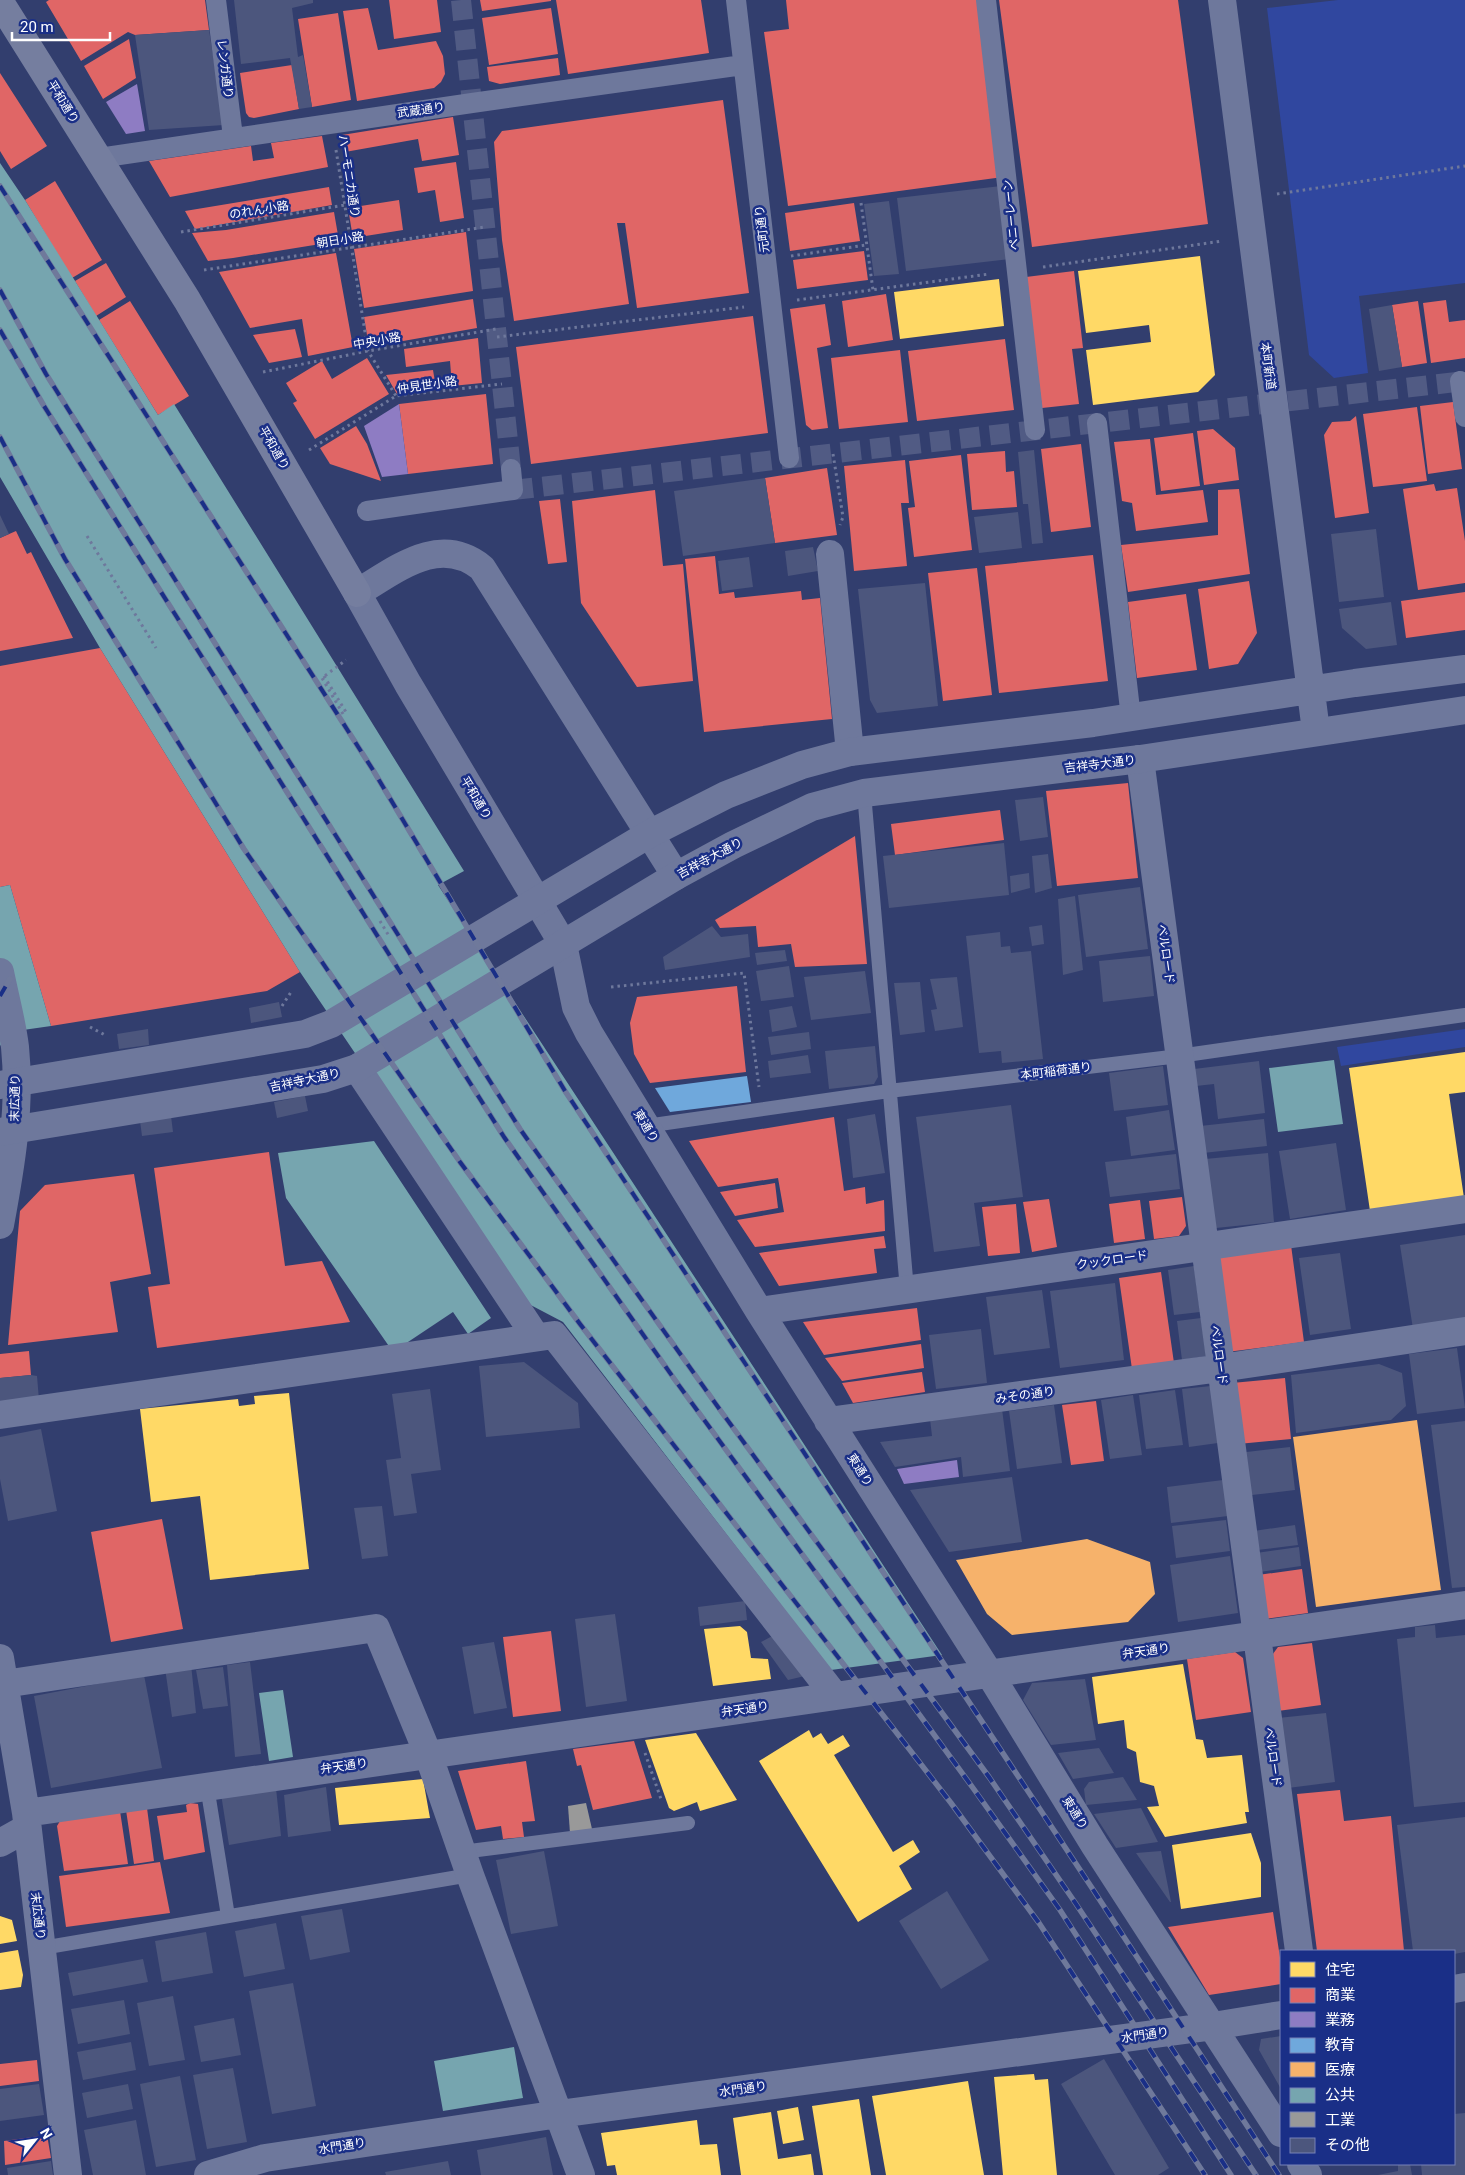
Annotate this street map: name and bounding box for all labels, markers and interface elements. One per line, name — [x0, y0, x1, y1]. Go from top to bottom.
scale bar — [12, 10, 110, 42]
text: 20 m — [20, 18, 54, 36]
street label: レンガ通り — [214, 38, 236, 100]
street label: 平和通り — [44, 78, 82, 126]
street label: 武蔵通り — [396, 100, 446, 120]
street label: ハーモニカ通り — [336, 133, 362, 219]
street label: ペニーレーン — [1000, 179, 1022, 251]
street label: のれん小路 — [228, 198, 290, 222]
street label: 元町通り — [752, 204, 772, 254]
street label: 朝日小路 — [315, 229, 365, 251]
street label: 中央小路 — [352, 330, 402, 352]
street label: 本町新道 — [1258, 341, 1278, 391]
street label: 仲見世小路 — [396, 374, 458, 396]
street label: 平和通り — [256, 424, 292, 472]
street label: 吉祥寺大通り — [1063, 753, 1137, 775]
street label: 平和通り — [458, 774, 494, 822]
street label: 吉祥寺大通り — [675, 835, 745, 881]
street label: ベルロード — [1155, 923, 1177, 985]
street label: 本町稲荷通り — [1019, 1060, 1093, 1082]
street label: 吉祥寺大通り — [268, 1066, 342, 1094]
street label: 末広通り — [8, 1074, 22, 1122]
street label: 東通り — [631, 1107, 661, 1145]
street label: クックロード — [1075, 1248, 1149, 1272]
street label: ベルロード — [1208, 1324, 1230, 1386]
street label: みその通り — [994, 1384, 1056, 1406]
street label: 東通り — [845, 1451, 875, 1489]
street label: 弁天通り — [1121, 1641, 1171, 1661]
street label: 弁天通り — [720, 1699, 770, 1719]
street label: ベルロード — [1262, 1726, 1284, 1788]
street label: 弁天通り — [319, 1756, 369, 1776]
street label: 東通り — [1060, 1794, 1090, 1832]
street label: 末広通り — [28, 1891, 48, 1941]
legend — [1280, 1950, 1455, 2165]
text: 住宅 — [1325, 1961, 1355, 1979]
text: 商業 — [1325, 1986, 1355, 2004]
text: 業務 — [1325, 2011, 1355, 2029]
street label: 水門通り — [1120, 2025, 1170, 2045]
text: 教育 — [1325, 2036, 1355, 2054]
text: 医療 — [1325, 2061, 1355, 2079]
street label: 水門通り — [718, 2079, 768, 2099]
text: 公共 — [1325, 2086, 1355, 2104]
text: 工業 — [1325, 2111, 1355, 2129]
north arrow — [10, 2115, 60, 2165]
text: N — [37, 2125, 56, 2142]
street label: 水門通り — [317, 2135, 367, 2157]
text: その他 — [1325, 2136, 1370, 2154]

